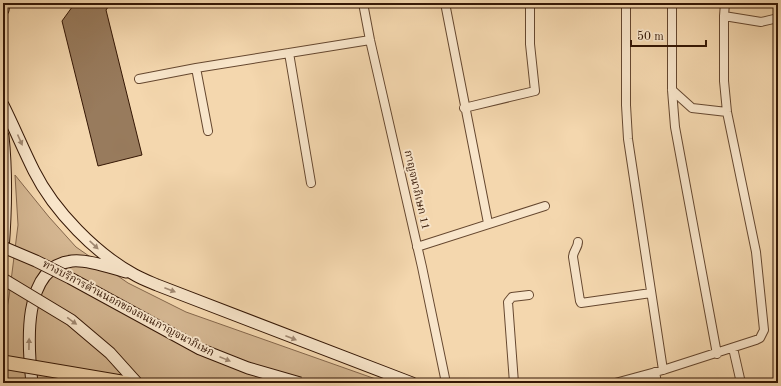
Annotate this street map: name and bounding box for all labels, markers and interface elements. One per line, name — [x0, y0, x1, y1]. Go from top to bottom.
scale bar — [631, 22, 706, 48]
text: 50 m — [637, 30, 664, 43]
one-way arrow — [17, 134, 23, 146]
street label: กาญจนาภิเษก 11 — [402, 149, 431, 231]
one-way arrow — [89, 240, 99, 250]
street label: ทางบริการด้านนอกของถนนกาญจนาภิเษก — [40, 258, 216, 359]
one-way arrow — [164, 288, 176, 294]
one-way arrow — [67, 317, 77, 325]
one-way arrow — [285, 335, 297, 341]
one-way arrow — [26, 337, 32, 350]
one-way arrow — [220, 356, 232, 362]

